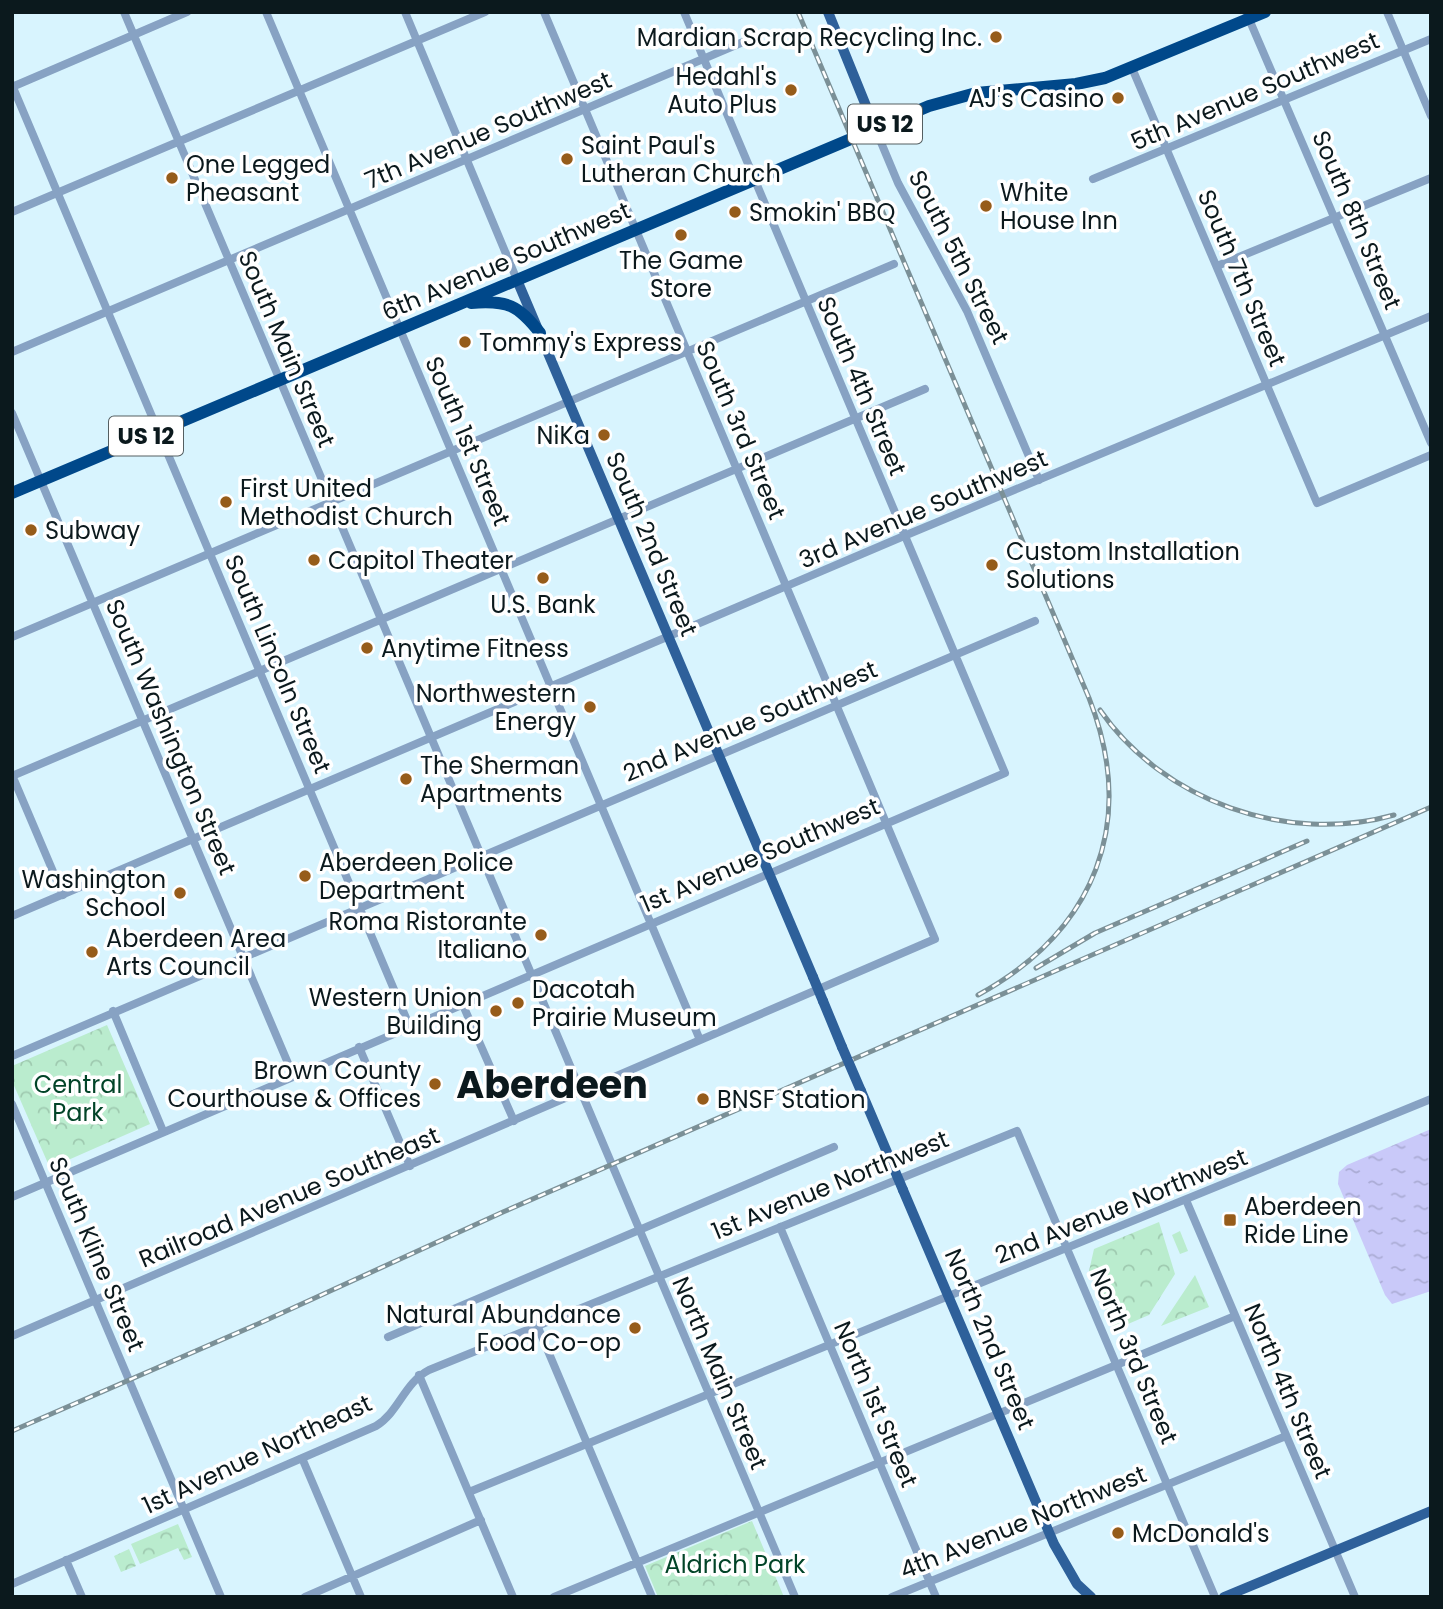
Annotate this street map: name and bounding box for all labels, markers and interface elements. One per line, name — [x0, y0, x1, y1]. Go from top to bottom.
place label: Mardian Scrap Recycling Inc. — [637, 21, 982, 54]
street label: 5th Avenue Southwest — [1126, 24, 1384, 158]
marker: Mardian Scrap Recycling Inc. — [988, 29, 1004, 45]
place label: Hedahl's Auto Plus — [667, 60, 777, 121]
street label: 7th Avenue Southwest — [360, 63, 616, 197]
marker: Hedahl's Auto Plus — [783, 82, 799, 98]
place label: AJ's Casino — [968, 82, 1104, 115]
marker: AJ's Casino — [1110, 90, 1126, 106]
road number: US 12 — [848, 105, 922, 144]
street label: South 8th Street — [1304, 126, 1410, 314]
place label: Saint Paul's Lutheran Church — [581, 129, 781, 190]
place label: One Legged Pheasant — [186, 148, 330, 209]
marker: Saint Paul's Lutheran Church — [559, 151, 575, 167]
street label: South 5th Street — [901, 164, 1017, 350]
marker: One Legged Pheasant — [164, 170, 180, 186]
place label: White House Inn — [1000, 176, 1118, 237]
street label: South 7th Street — [1190, 184, 1294, 372]
street label: 6th Avenue Southwest — [377, 194, 635, 328]
place label: Smokin' BBQ — [749, 196, 895, 229]
marker: White House Inn — [978, 198, 994, 214]
marker: Smokin' BBQ — [727, 204, 743, 220]
marker: The Game Store — [673, 227, 689, 243]
place label: The Game Store — [619, 244, 743, 305]
street label: South Main Street — [231, 246, 343, 452]
street label: South 4th Street — [809, 292, 915, 480]
place label: Tommy's Express — [479, 326, 682, 359]
marker: Tommy's Express — [457, 334, 473, 350]
street label: South 3rd Street — [688, 336, 794, 524]
street label: South 1st Street — [417, 351, 519, 531]
road number: US 12 — [109, 416, 183, 456]
place label: NiKa — [537, 419, 590, 452]
marker: NiKa — [596, 427, 612, 443]
street label: 3rd Avenue Southwest — [794, 442, 1052, 576]
street label: South 2nd Street — [598, 447, 706, 641]
place label: First United Methodist Church — [240, 472, 453, 533]
marker: First United Methodist Church — [218, 494, 234, 510]
place label: Subway — [45, 514, 141, 547]
marker: Subway — [23, 522, 39, 538]
place label: Custom Installation Solutions — [1006, 535, 1240, 596]
place label: Capitol Theater — [328, 544, 513, 577]
street label: South Lincoln Street — [217, 549, 339, 779]
marker: Capitol Theater — [306, 552, 322, 568]
marker: Custom Installation Solutions — [984, 557, 1000, 573]
marker: U.S. Bank — [535, 570, 551, 586]
place label: U.S. Bank — [490, 588, 596, 621]
street label: South Washington Street — [98, 594, 244, 880]
place label: Anytime Fitness — [381, 632, 569, 665]
marker: Anytime Fitness — [359, 640, 375, 656]
street label: 2nd Avenue Southwest — [618, 652, 882, 790]
place label: Northwestern Energy — [416, 677, 576, 738]
marker: Northwestern Energy — [582, 699, 598, 715]
place label: The Sherman Apartments — [420, 749, 579, 810]
marker: The Sherman Apartments — [398, 771, 414, 787]
street label: 1st Avenue Southwest — [635, 790, 885, 920]
place label: Aberdeen Police Department — [319, 846, 514, 907]
place label: Washington School — [22, 863, 166, 924]
marker: Aberdeen Police Department — [297, 868, 313, 884]
marker: Washington School — [172, 885, 188, 901]
place label: Roma Ristorante Italiano — [328, 905, 527, 966]
place label: Aberdeen Area Arts Council — [106, 922, 286, 983]
marker: Roma Ristorante Italiano — [533, 927, 549, 943]
marker: Aberdeen Area Arts Council — [84, 944, 100, 960]
place label: Dacotah Prairie Museum — [532, 973, 717, 1034]
place label: Western Union Building — [309, 981, 482, 1042]
marker: Dacotah Prairie Museum — [510, 995, 526, 1011]
marker: Western Union Building — [488, 1003, 504, 1019]
place label: Brown County Courthouse & Offices — [167, 1054, 421, 1115]
district label: Aberdeen — [456, 1058, 648, 1111]
park label: Central Park — [34, 1068, 122, 1129]
marker: Brown County Courthouse & Offices — [427, 1076, 443, 1092]
place label: BNSF Station — [717, 1083, 866, 1116]
marker: BNSF Station — [695, 1091, 711, 1107]
street label: Railroad Avenue Southeast — [134, 1119, 444, 1275]
street label: 1st Avenue Northwest — [707, 1122, 953, 1248]
street label: 2nd Avenue Northwest — [990, 1140, 1252, 1272]
street label: South Kline Street — [41, 1152, 153, 1356]
place label: Aberdeen Ride Line — [1244, 1190, 1362, 1251]
marker: Aberdeen Ride Line — [1222, 1212, 1238, 1228]
street label: North 2nd Street — [937, 1243, 1043, 1435]
street label: North 3rd Street — [1082, 1263, 1186, 1449]
street label: North Main Street — [664, 1271, 776, 1475]
place label: Natural Abundance Food Co-op — [386, 1298, 621, 1359]
street label: North 4th Street — [1236, 1298, 1340, 1484]
street label: North 1st Street — [826, 1316, 926, 1492]
marker: Natural Abundance Food Co-op — [627, 1320, 643, 1336]
street label: 1st Avenue Northeast — [137, 1386, 377, 1522]
street label: 4th Avenue Northwest — [895, 1457, 1151, 1587]
place label: McDonald's — [1132, 1517, 1270, 1550]
marker: McDonald's — [1110, 1525, 1126, 1541]
park label: Aldrich Park — [665, 1548, 806, 1581]

